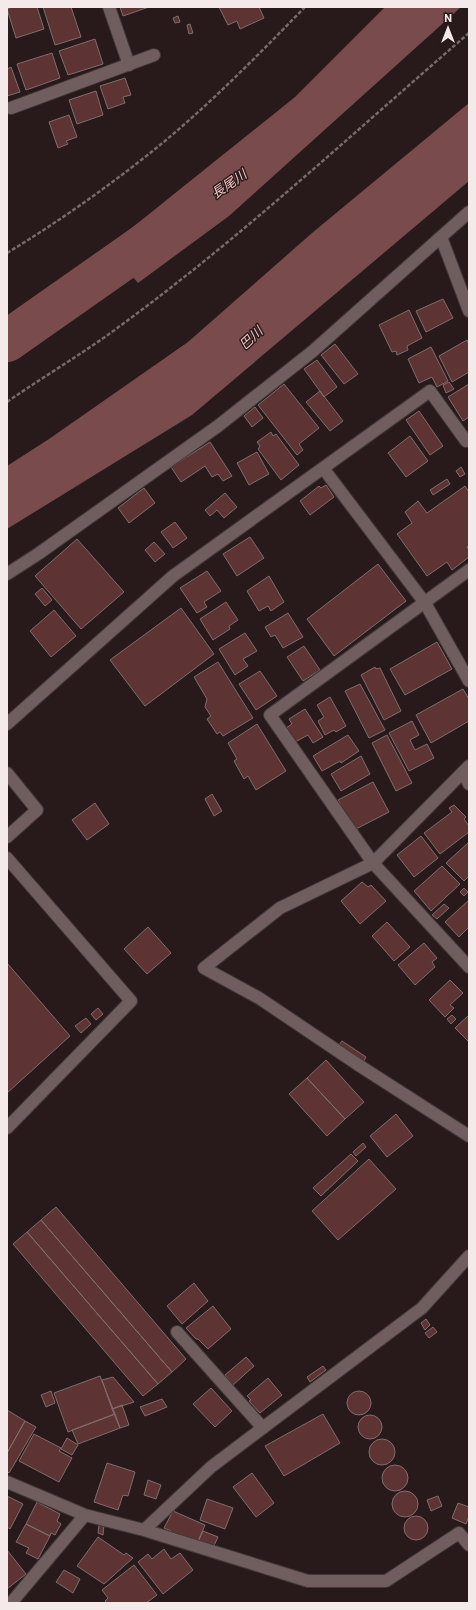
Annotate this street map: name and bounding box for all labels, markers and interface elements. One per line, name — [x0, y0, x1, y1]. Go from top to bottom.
north arrow — [428, 8, 468, 48]
text: N — [444, 12, 452, 25]
water label: 長尾川 — [209, 166, 251, 201]
water label: 巴川 — [236, 322, 267, 352]

